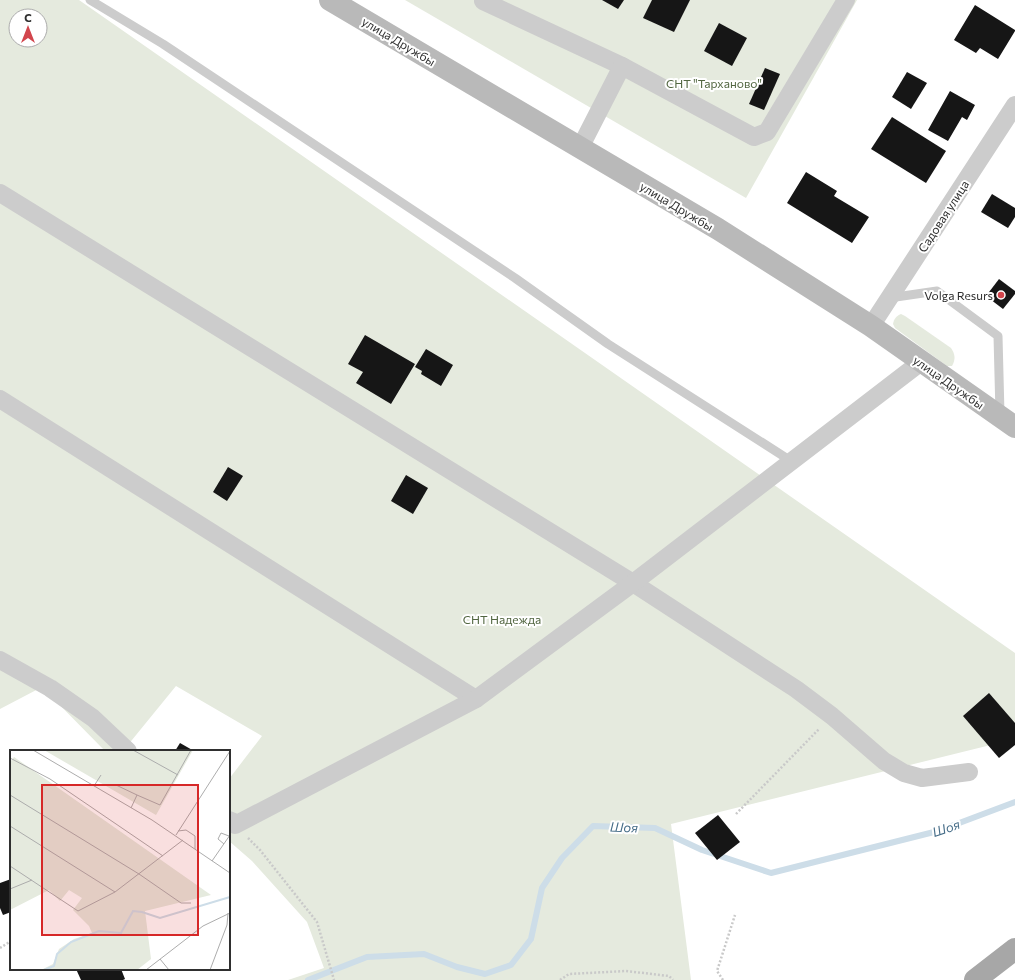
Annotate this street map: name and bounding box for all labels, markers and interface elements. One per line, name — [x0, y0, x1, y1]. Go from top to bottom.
north arrow — [8, 8, 48, 48]
text: С — [24, 11, 32, 24]
street label: улица Дружбы — [360, 14, 438, 68]
park label: СНТ "Тарханово" — [666, 76, 762, 90]
street label: Садовая улица — [915, 178, 971, 254]
street label: улица Дружбы — [638, 179, 716, 233]
place label: Volga Resurs — [924, 288, 993, 302]
marker: Volga Resurs — [996, 290, 1006, 300]
street label: улица Дружбы — [911, 352, 987, 412]
park label: СНТ Надежда — [463, 612, 541, 626]
inset map — [10, 750, 230, 970]
water label: Шоя — [930, 816, 962, 840]
water label: Шоя — [610, 819, 639, 835]

